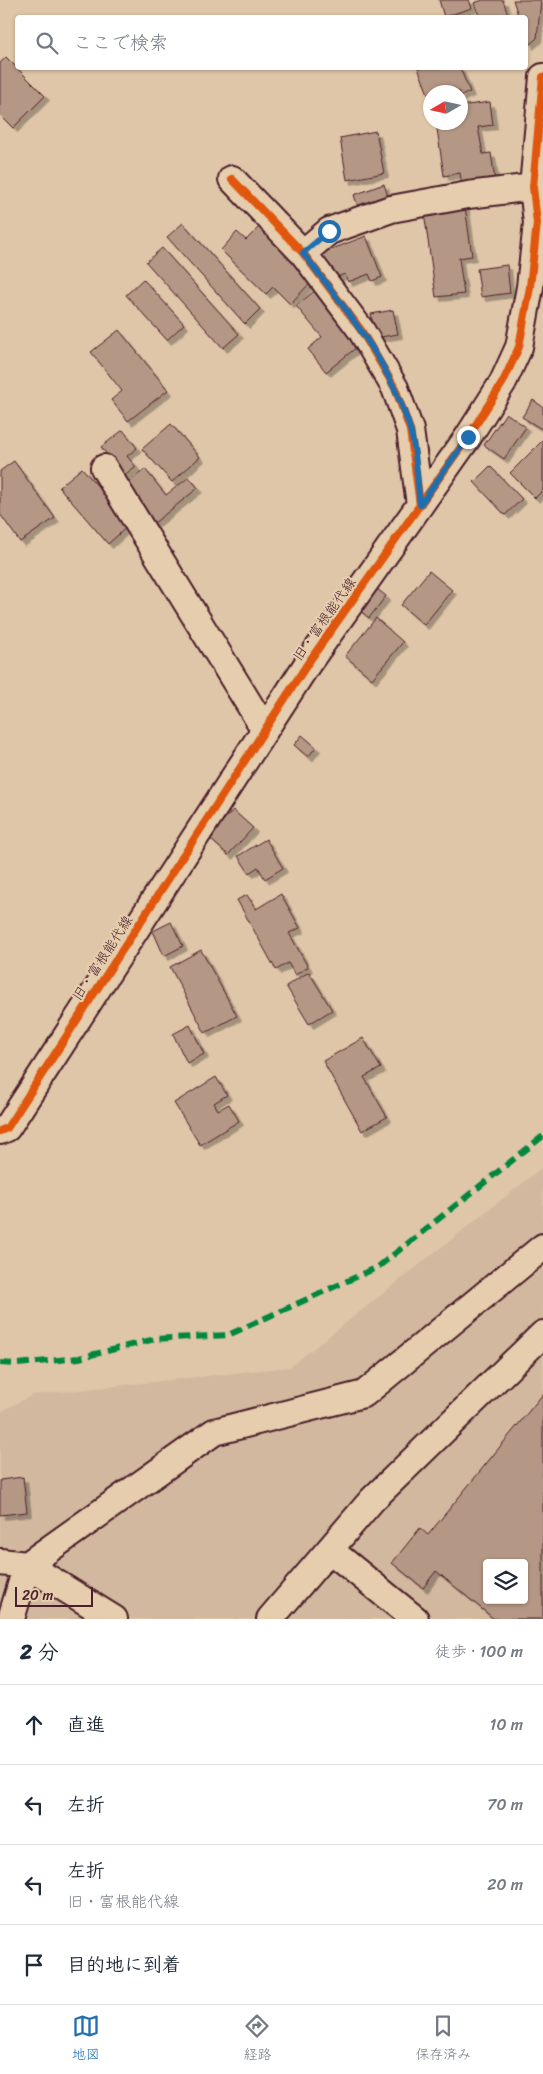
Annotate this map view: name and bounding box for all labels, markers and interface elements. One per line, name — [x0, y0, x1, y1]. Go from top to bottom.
search box — [15, 15, 528, 70]
text: ここで検索 — [73, 26, 168, 59]
icon: search — [33, 29, 61, 57]
north arrow — [423, 85, 468, 130]
route start — [318, 220, 341, 243]
route end — [457, 426, 480, 449]
street label: 旧・富根能代線 — [286, 572, 363, 667]
street label: 旧・富根能代線 — [65, 910, 140, 1006]
map controls — [483, 1559, 528, 1604]
button: layers — [483, 1559, 528, 1604]
text: 20 m — [22, 1583, 53, 1608]
scale bar — [15, 1584, 92, 1607]
text: 2 分 — [20, 1633, 59, 1671]
text: 徒歩 · 100 m — [435, 1637, 523, 1666]
text: 直進 — [67, 1708, 105, 1741]
text: 10 m — [490, 1710, 523, 1739]
icon: ahead — [20, 1711, 48, 1739]
text: 左折 — [67, 1788, 105, 1821]
text: 70 m — [487, 1790, 523, 1819]
icon: left — [20, 1791, 48, 1819]
text: 左折 — [67, 1854, 105, 1887]
text: 20 m — [487, 1870, 523, 1899]
icon: left — [20, 1871, 48, 1899]
text: 旧・富根能代線 — [67, 1887, 179, 1916]
text: 目的地に到着 — [67, 1948, 181, 1981]
icon: arrive — [20, 1951, 48, 1979]
tab: 地図 — [72, 2012, 100, 2067]
tab: 経路 — [243, 2012, 271, 2067]
tab: 保存済み — [415, 2012, 471, 2067]

